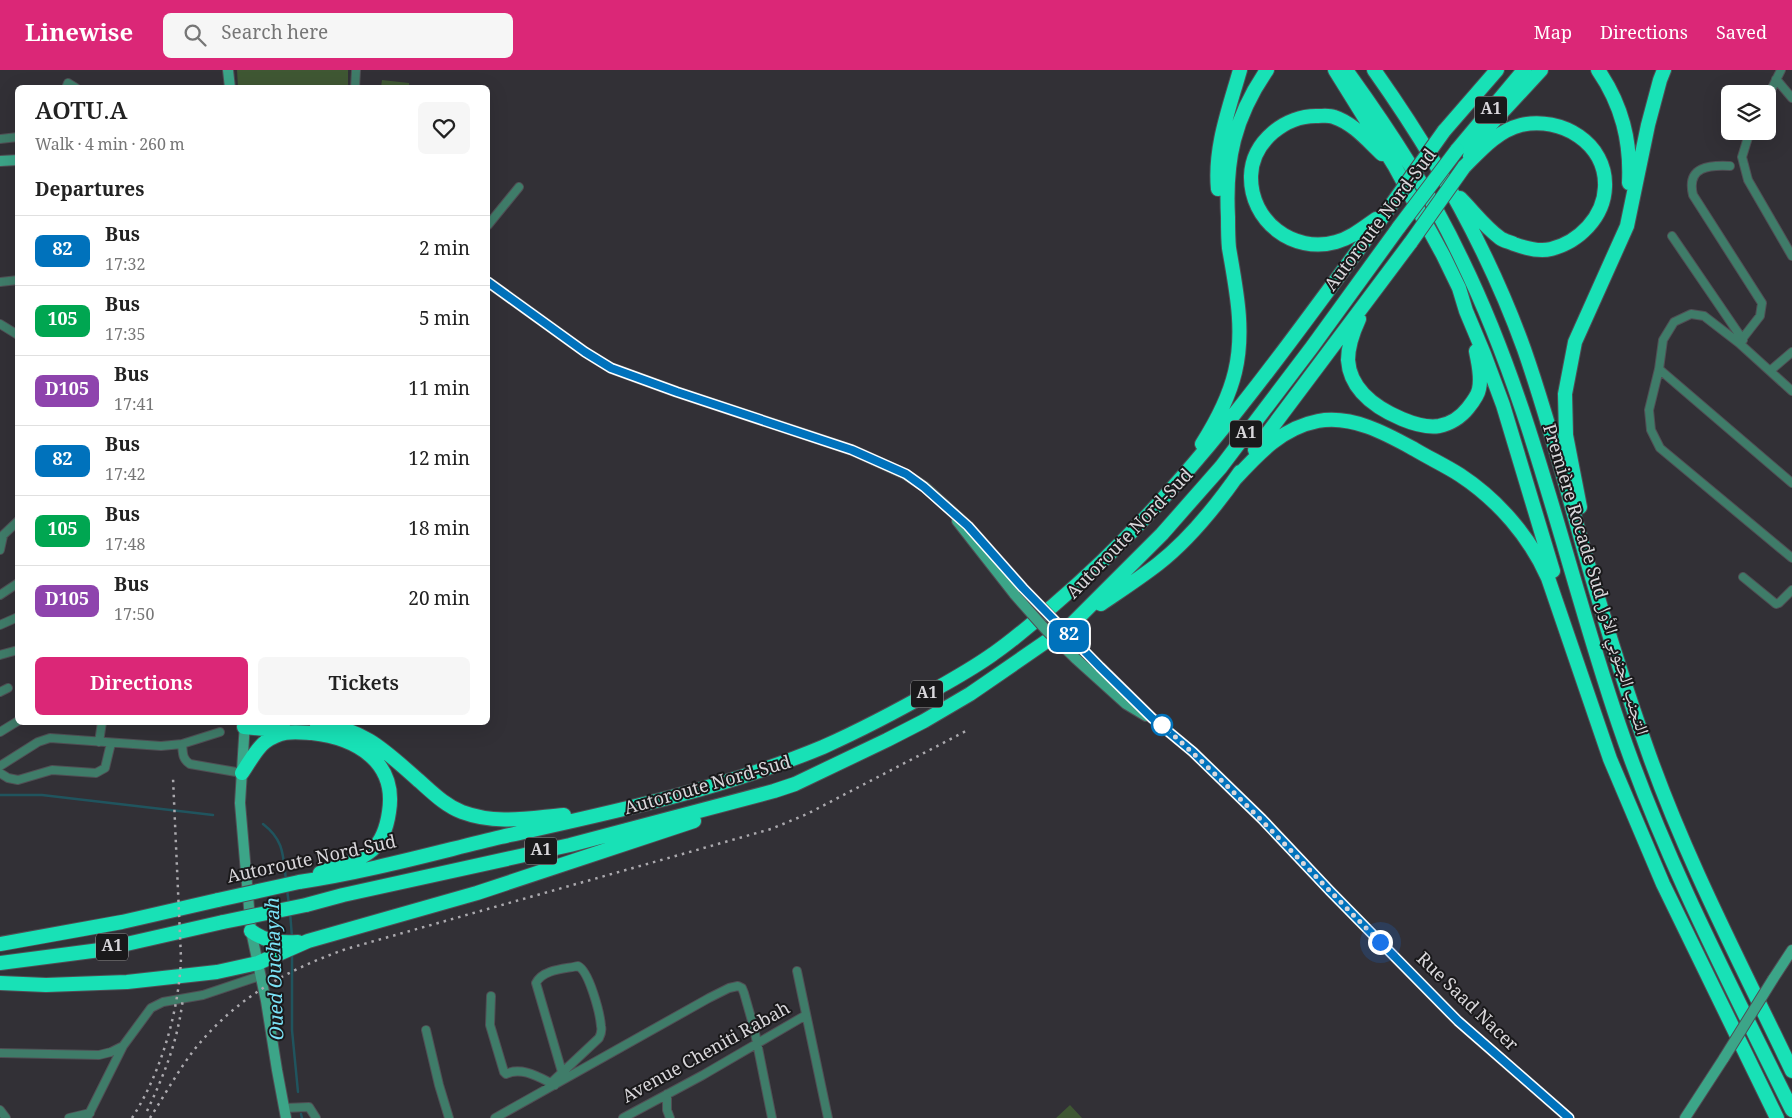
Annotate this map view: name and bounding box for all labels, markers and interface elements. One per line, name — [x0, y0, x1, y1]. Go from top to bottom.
search box — [163, 13, 513, 58]
text: Linewise — [25, 15, 133, 56]
text: Search here — [221, 19, 328, 51]
text: Map — [1534, 20, 1572, 50]
text: Directions — [1600, 20, 1688, 50]
text: Saved — [1716, 20, 1767, 50]
icon: search — [181, 21, 209, 49]
map controls — [1721, 85, 1776, 140]
button: layers — [1721, 85, 1776, 140]
text: AOTU.A — [35, 93, 127, 134]
road number: A1 — [1475, 96, 1507, 124]
button: heart — [418, 102, 470, 154]
text: Walk · 4 min · 260 m — [35, 133, 185, 160]
street label: Autoroute Nord-Sud — [1318, 143, 1446, 299]
text: Departures — [35, 176, 144, 208]
text: Bus — [105, 221, 140, 253]
text: 2 min — [419, 235, 470, 267]
text: 82 — [52, 236, 73, 266]
text: 17:32 — [105, 253, 145, 280]
text: Bus — [105, 291, 140, 323]
text: 5 min — [419, 305, 470, 337]
text: 105 — [47, 306, 78, 336]
text: 17:35 — [105, 323, 145, 350]
text: Bus — [114, 361, 149, 393]
text: 11 min — [408, 375, 470, 407]
text: D105 — [45, 376, 89, 406]
text: 17:41 — [114, 393, 154, 420]
road number: A1 — [1230, 420, 1262, 448]
street label: Première Rocade Sud التجنب الجنوبي الأول — [1532, 421, 1656, 739]
text: Bus — [105, 431, 140, 463]
text: 12 min — [408, 445, 470, 477]
text: 82 — [52, 446, 73, 476]
text: 17:42 — [105, 463, 145, 490]
street label: Autoroute Nord-Sud — [1060, 463, 1202, 607]
text: Bus — [105, 501, 140, 533]
text: 18 min — [408, 515, 470, 547]
text: 105 — [47, 516, 78, 546]
text: 17:48 — [105, 533, 145, 560]
text: Bus — [114, 571, 149, 603]
text: 20 min — [408, 585, 470, 617]
text: D105 — [45, 586, 89, 616]
text: 17:50 — [114, 603, 154, 630]
line badge: 82 — [1046, 620, 1092, 652]
text: 82 — [1059, 621, 1079, 651]
button: Directions — [35, 657, 248, 715]
button: Tickets — [258, 657, 470, 715]
road number: A1 — [911, 680, 943, 708]
unlabelled marker — [1151, 714, 1173, 736]
street label: Autoroute Nord-Sud — [621, 749, 795, 825]
street label: Autoroute Nord-Sud — [225, 828, 399, 894]
road number: A1 — [525, 838, 557, 864]
water label: Oued Ouchayah — [258, 897, 295, 1042]
your location — [1368, 930, 1393, 955]
road number: A1 — [96, 934, 128, 960]
street label: Rue Saad Nacer — [1408, 946, 1525, 1060]
street label: Avenue Cheniti Rabah — [617, 995, 797, 1113]

